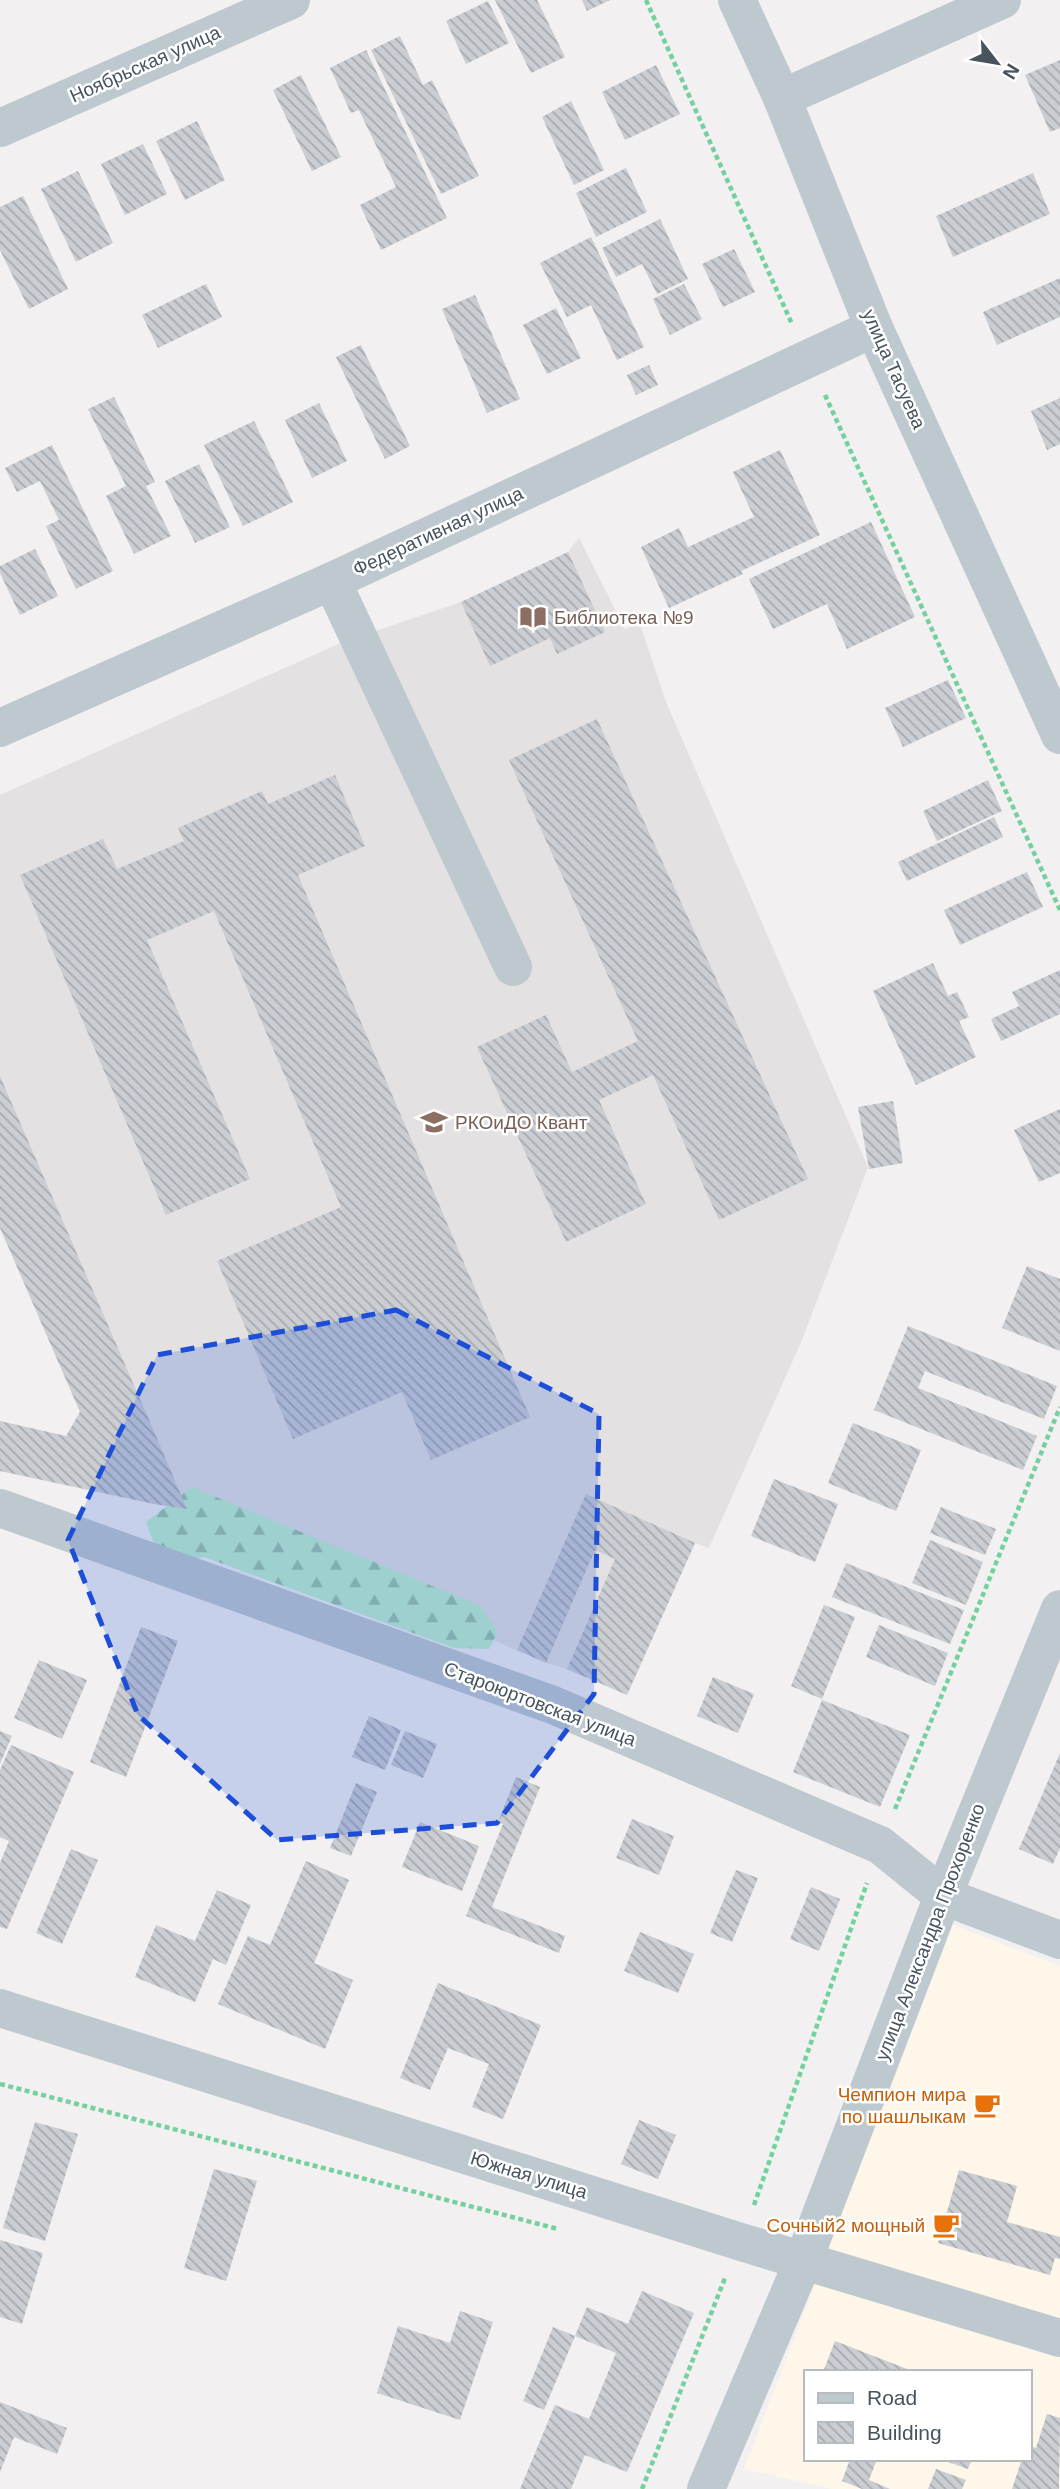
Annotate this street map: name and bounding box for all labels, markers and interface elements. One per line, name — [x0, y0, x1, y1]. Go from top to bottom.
street label: Ноябрьская улица — [66, 21, 224, 107]
north arrow — [962, 28, 1032, 98]
text: N — [999, 60, 1024, 83]
street label: улица Тасуева — [858, 306, 930, 432]
street label: Федеративная улица — [350, 482, 527, 580]
library icon: Библиотека №9 — [518, 602, 548, 632]
place label: Библиотека №9 — [554, 607, 694, 628]
school or university icon: РКОиДО Квант — [419, 1107, 449, 1137]
place label: РКОиДО Квант — [455, 1112, 588, 1133]
street label: Староюртовская улица — [441, 1658, 639, 1750]
street label: улица Александра Прохоренко — [871, 1801, 989, 2063]
place label: Чемпион мира по шашлыкам — [838, 2084, 966, 2127]
cafe icon: Чемпион мира по шашлыкам — [972, 2090, 1002, 2120]
street label: Южная улица — [468, 2147, 590, 2203]
cafe icon: Сочный2 мощный — [931, 2210, 961, 2240]
place label: Сочный2 мощный — [767, 2215, 925, 2236]
legend — [804, 2370, 1032, 2461]
text: Road — [867, 2386, 917, 2409]
text: Building — [867, 2421, 942, 2444]

